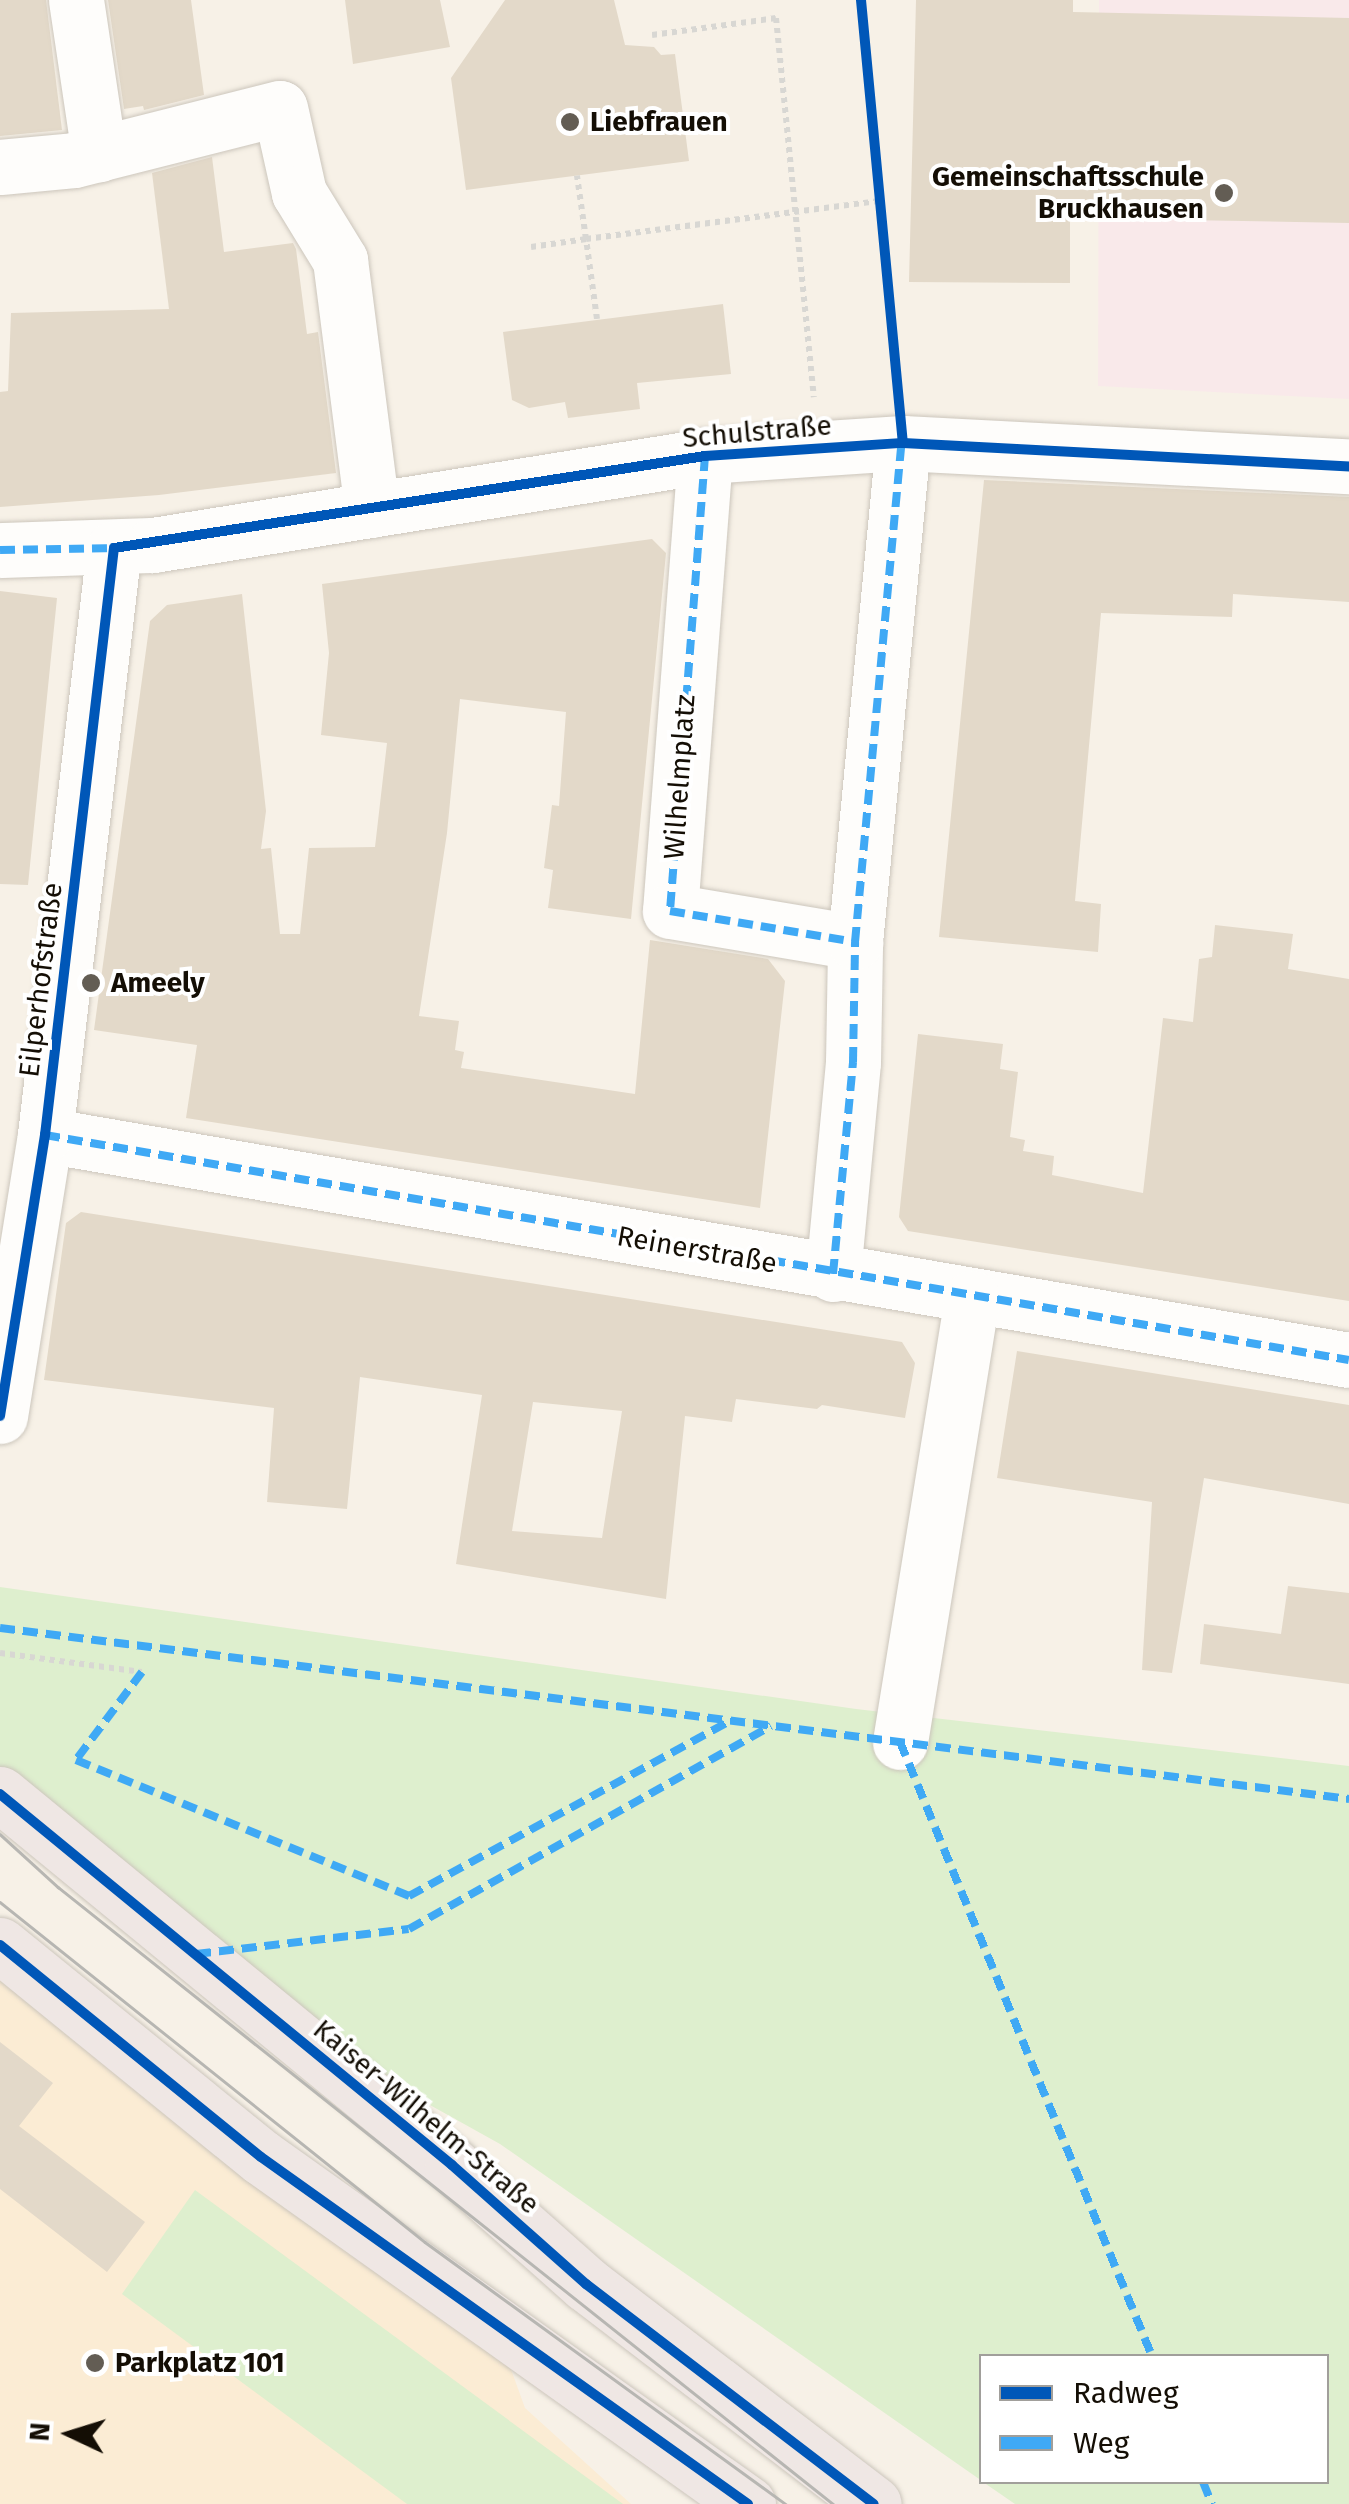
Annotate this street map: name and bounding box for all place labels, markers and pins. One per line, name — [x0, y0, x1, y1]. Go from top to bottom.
place label: Liebfrauen — [590, 105, 728, 139]
marker: Liebfrauen — [559, 111, 581, 133]
place label: Gemeinschaftsschule Bruckhausen — [932, 160, 1204, 226]
marker: Gemeinschaftsschule Bruckhausen — [1213, 182, 1235, 204]
place label: Ameely — [111, 966, 205, 1000]
marker: Ameely — [80, 972, 102, 994]
place label: Parkplatz 101 — [115, 2346, 285, 2380]
marker: Parkplatz 101 — [84, 2352, 106, 2374]

